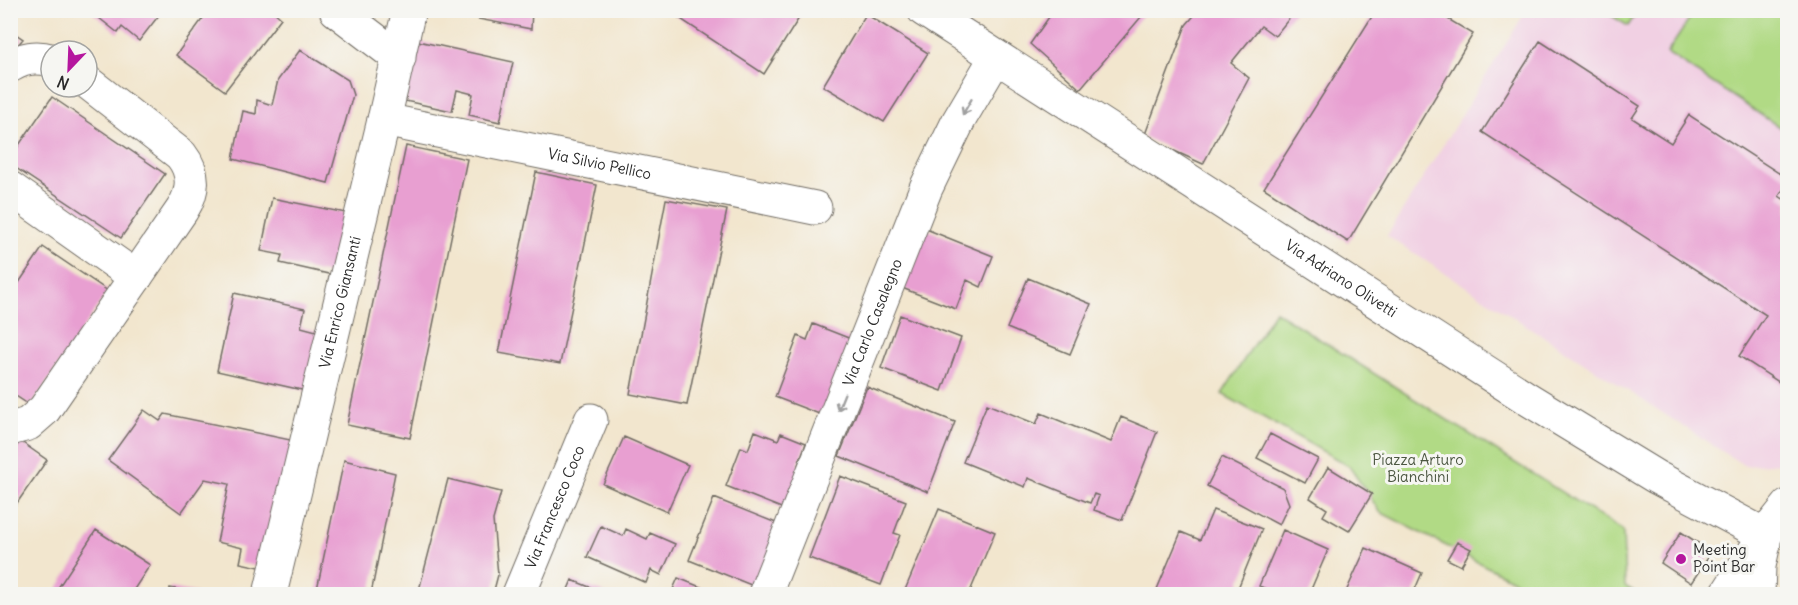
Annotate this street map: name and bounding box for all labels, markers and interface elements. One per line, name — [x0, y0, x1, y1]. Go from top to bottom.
north arrow — [39, 39, 99, 99]
text: N — [54, 71, 72, 94]
one-way arrow — [961, 98, 973, 115]
street label: Via Silvio Pellico — [546, 144, 653, 183]
street label: Via Enrico Giansanti — [315, 234, 365, 370]
street label: Via Adriano Olivetti — [1282, 235, 1401, 321]
street label: Via Carlo Casalegno — [838, 256, 906, 389]
one-way arrow — [834, 392, 845, 411]
street label: Via Francesco Coco — [520, 442, 588, 572]
park label: Piazza Arturo Bianchini — [1372, 450, 1464, 486]
place label: Meeting Point Bar — [1693, 540, 1755, 576]
marker: Meeting Point Bar — [1674, 552, 1688, 566]

